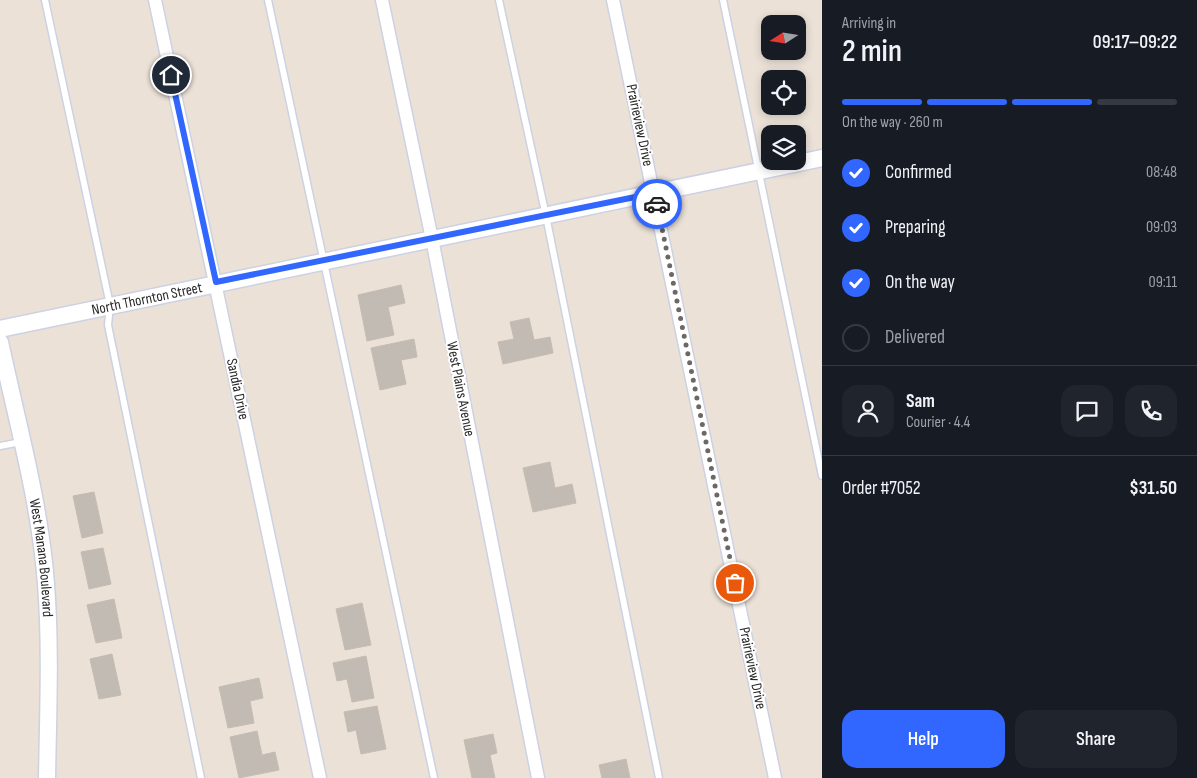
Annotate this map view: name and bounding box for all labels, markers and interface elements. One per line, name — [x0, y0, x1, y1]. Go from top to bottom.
text: Arriving in — [842, 14, 896, 33]
north arrow — [761, 15, 806, 60]
map controls — [761, 15, 806, 170]
text: 09:17–09:22 — [1093, 31, 1177, 54]
text: 2 min — [842, 32, 902, 71]
pin — [150, 54, 192, 96]
icon: home — [157, 61, 185, 89]
button: locate — [761, 70, 806, 115]
street label: Prairieview Drive — [622, 82, 657, 168]
text: On the way · 260 m — [842, 113, 943, 132]
button: layers — [761, 125, 806, 170]
icon: check — [842, 159, 870, 187]
text: Confirmed — [885, 161, 952, 184]
text: 08:48 — [1146, 163, 1177, 182]
courier — [632, 179, 682, 229]
icon: car — [643, 190, 671, 218]
icon: check — [842, 214, 870, 242]
text: Preparing — [885, 216, 946, 239]
text: 09:03 — [1146, 218, 1177, 237]
icon: check — [842, 269, 870, 297]
text: On the way — [885, 271, 955, 294]
text: 09:11 — [1149, 273, 1177, 292]
street label: North Thornton Street — [90, 278, 204, 320]
text: Delivered — [885, 326, 945, 349]
street label: West Plains Avenue — [442, 340, 479, 438]
street label: Sandia Drive — [222, 357, 253, 421]
button: person — [842, 385, 894, 437]
button: chat — [1061, 385, 1113, 437]
button: phone — [1125, 385, 1177, 437]
text: Sam — [906, 390, 935, 413]
text: Courier · 4.4 — [906, 413, 970, 432]
text: Order #7052 — [842, 477, 921, 500]
text: $31.50 — [1129, 477, 1177, 500]
street label: West Manana Boulevard — [25, 497, 57, 617]
pin — [714, 562, 756, 604]
icon: bag — [721, 569, 749, 597]
street label: Prairieview Drive — [735, 625, 770, 711]
button: Help — [842, 710, 1005, 768]
button: Share — [1015, 710, 1177, 768]

